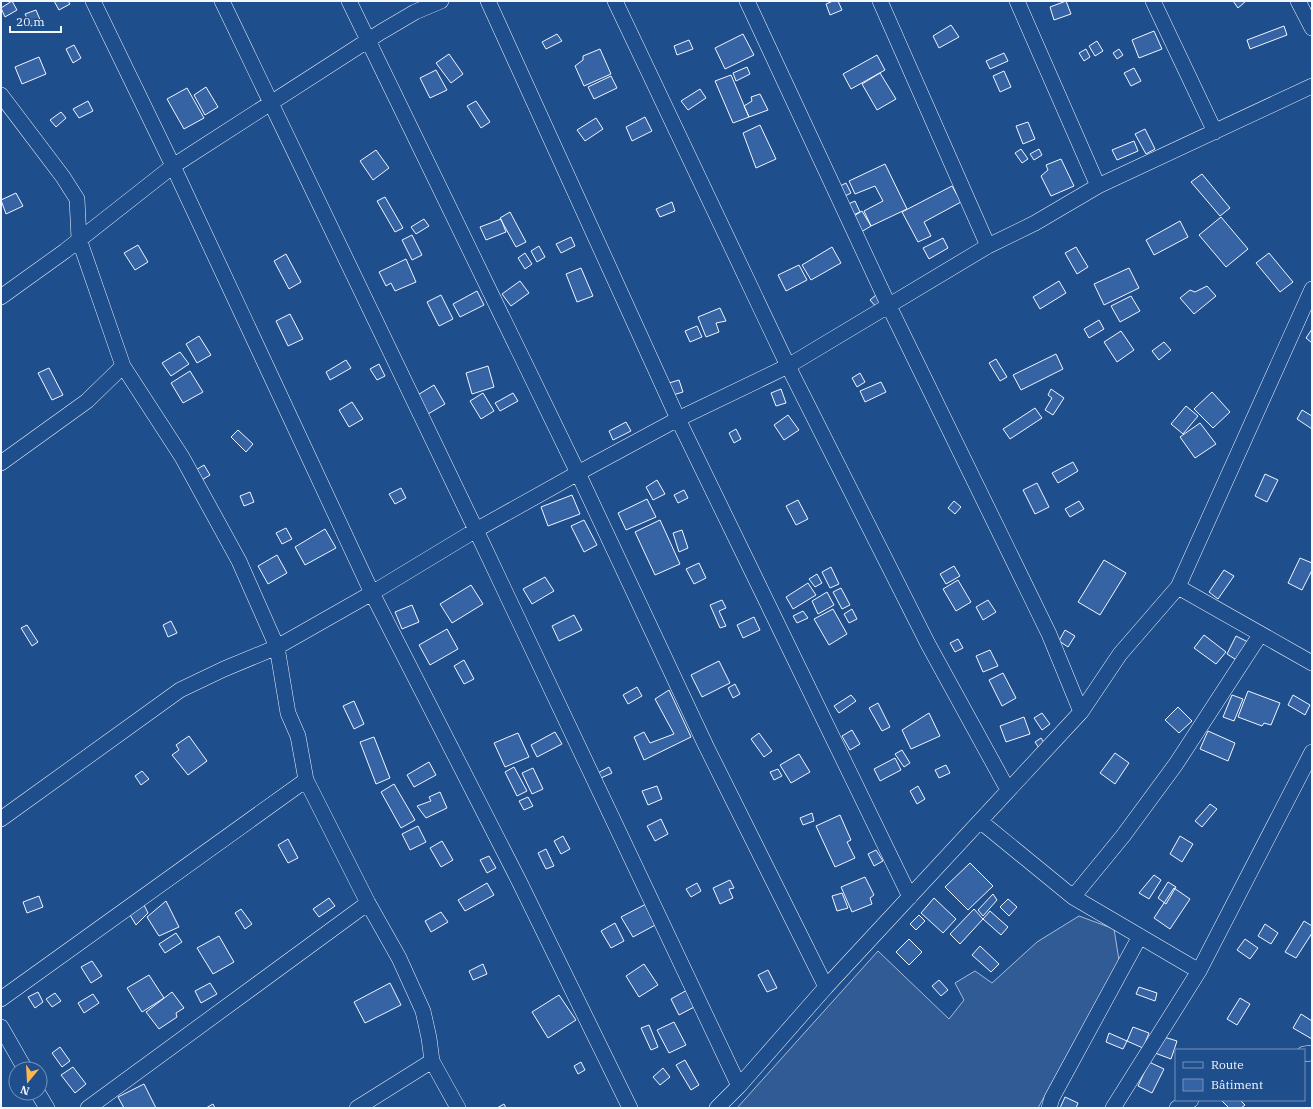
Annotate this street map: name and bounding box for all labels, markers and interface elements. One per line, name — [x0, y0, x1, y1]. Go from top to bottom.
scale bar — [10, 8, 61, 34]
text: 20 m — [16, 14, 45, 29]
legend — [1175, 1049, 1305, 1101]
text: Route — [1211, 1057, 1244, 1072]
north arrow — [8, 1061, 48, 1101]
text: Bâtiment — [1211, 1077, 1263, 1092]
text: N — [18, 1082, 31, 1099]

